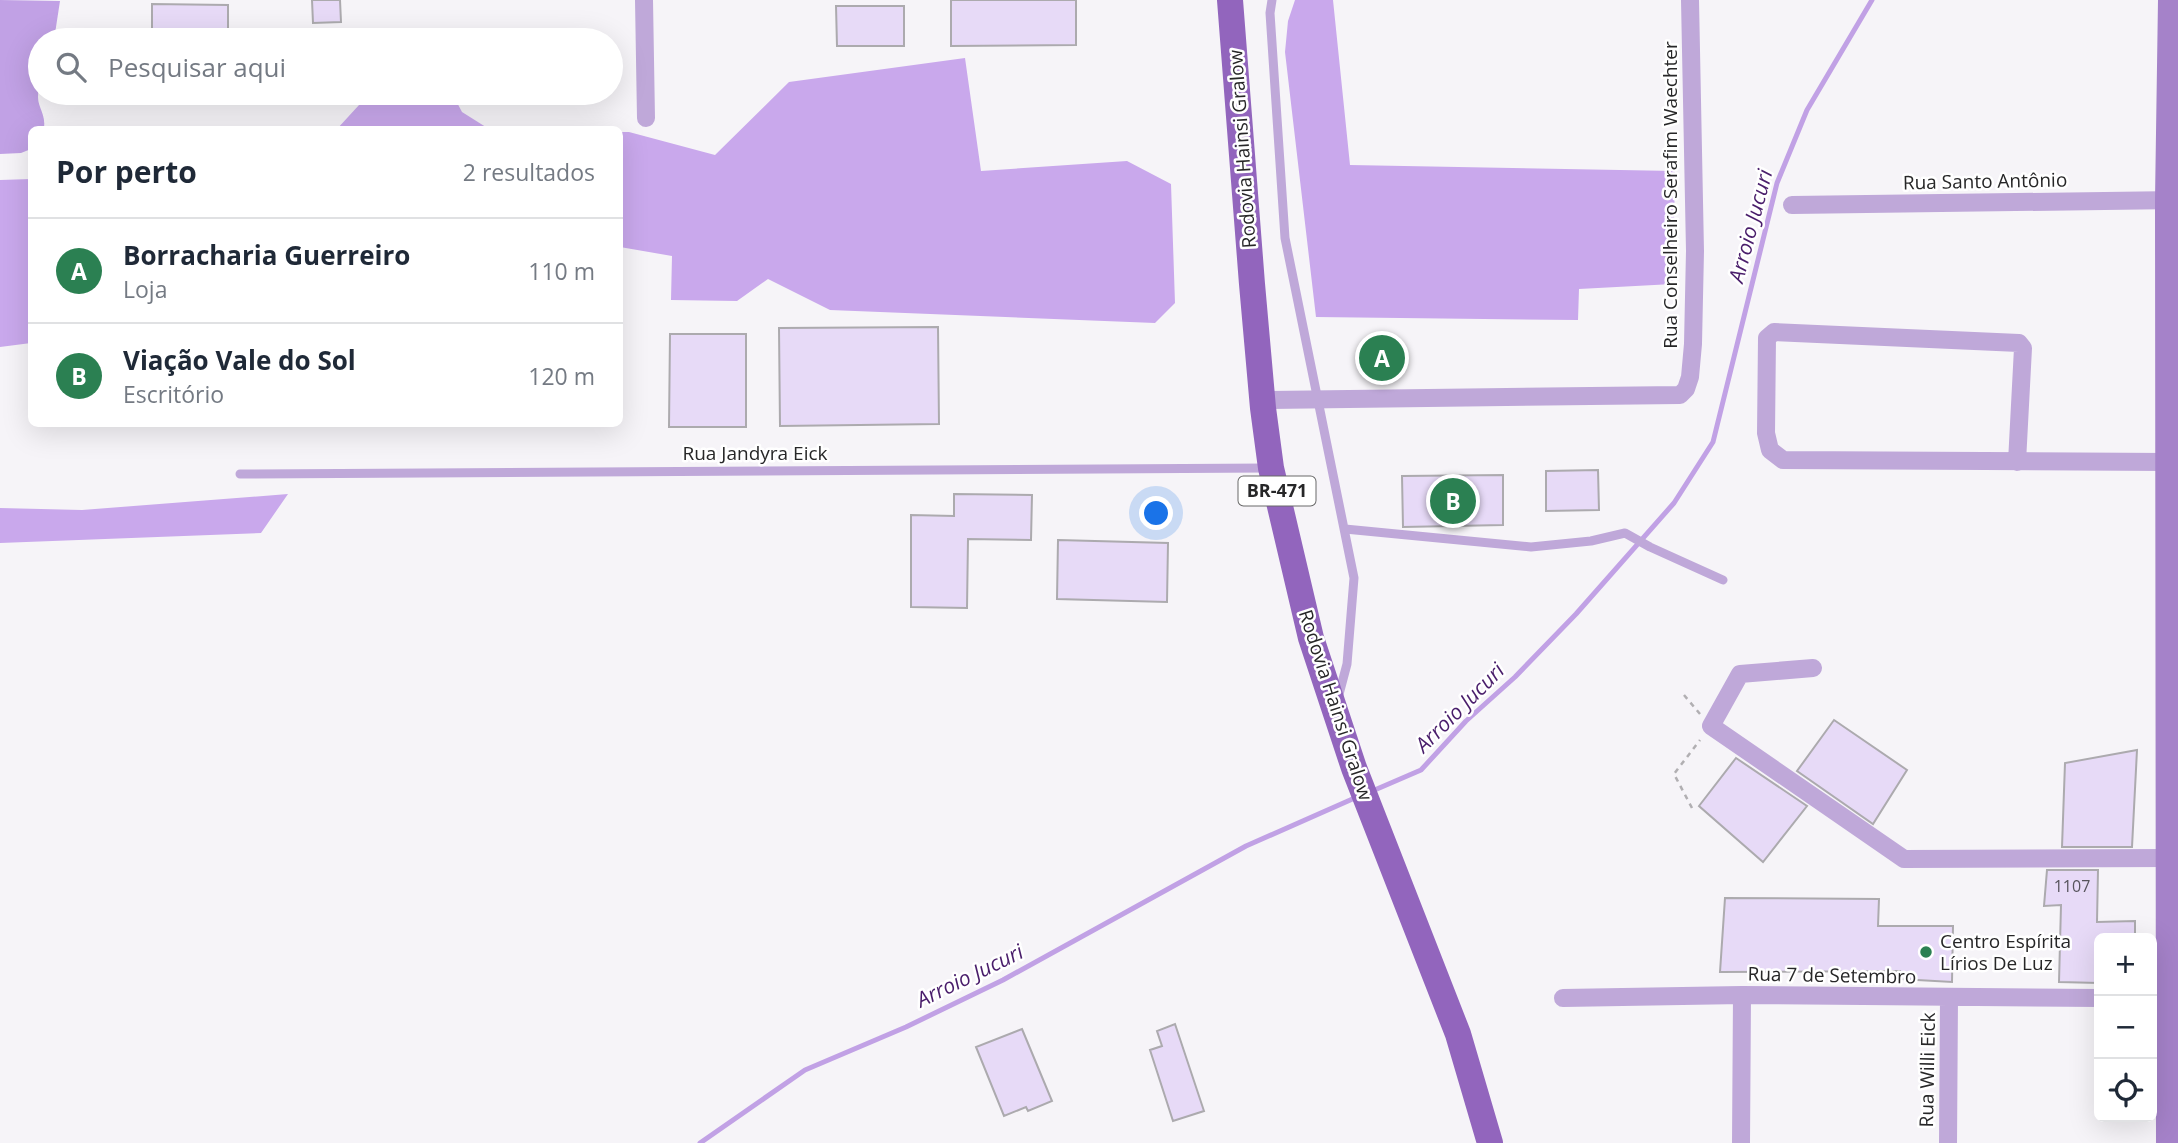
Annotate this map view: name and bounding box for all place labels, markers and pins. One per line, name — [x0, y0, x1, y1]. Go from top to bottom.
pin: A — [1359, 332, 1405, 384]
pin: B — [1430, 475, 1476, 527]
place label: Centro Espírita Lírios De Luz — [1940, 928, 2071, 976]
marker: Centro Espírita Lírios De Luz — [1918, 944, 1934, 960]

